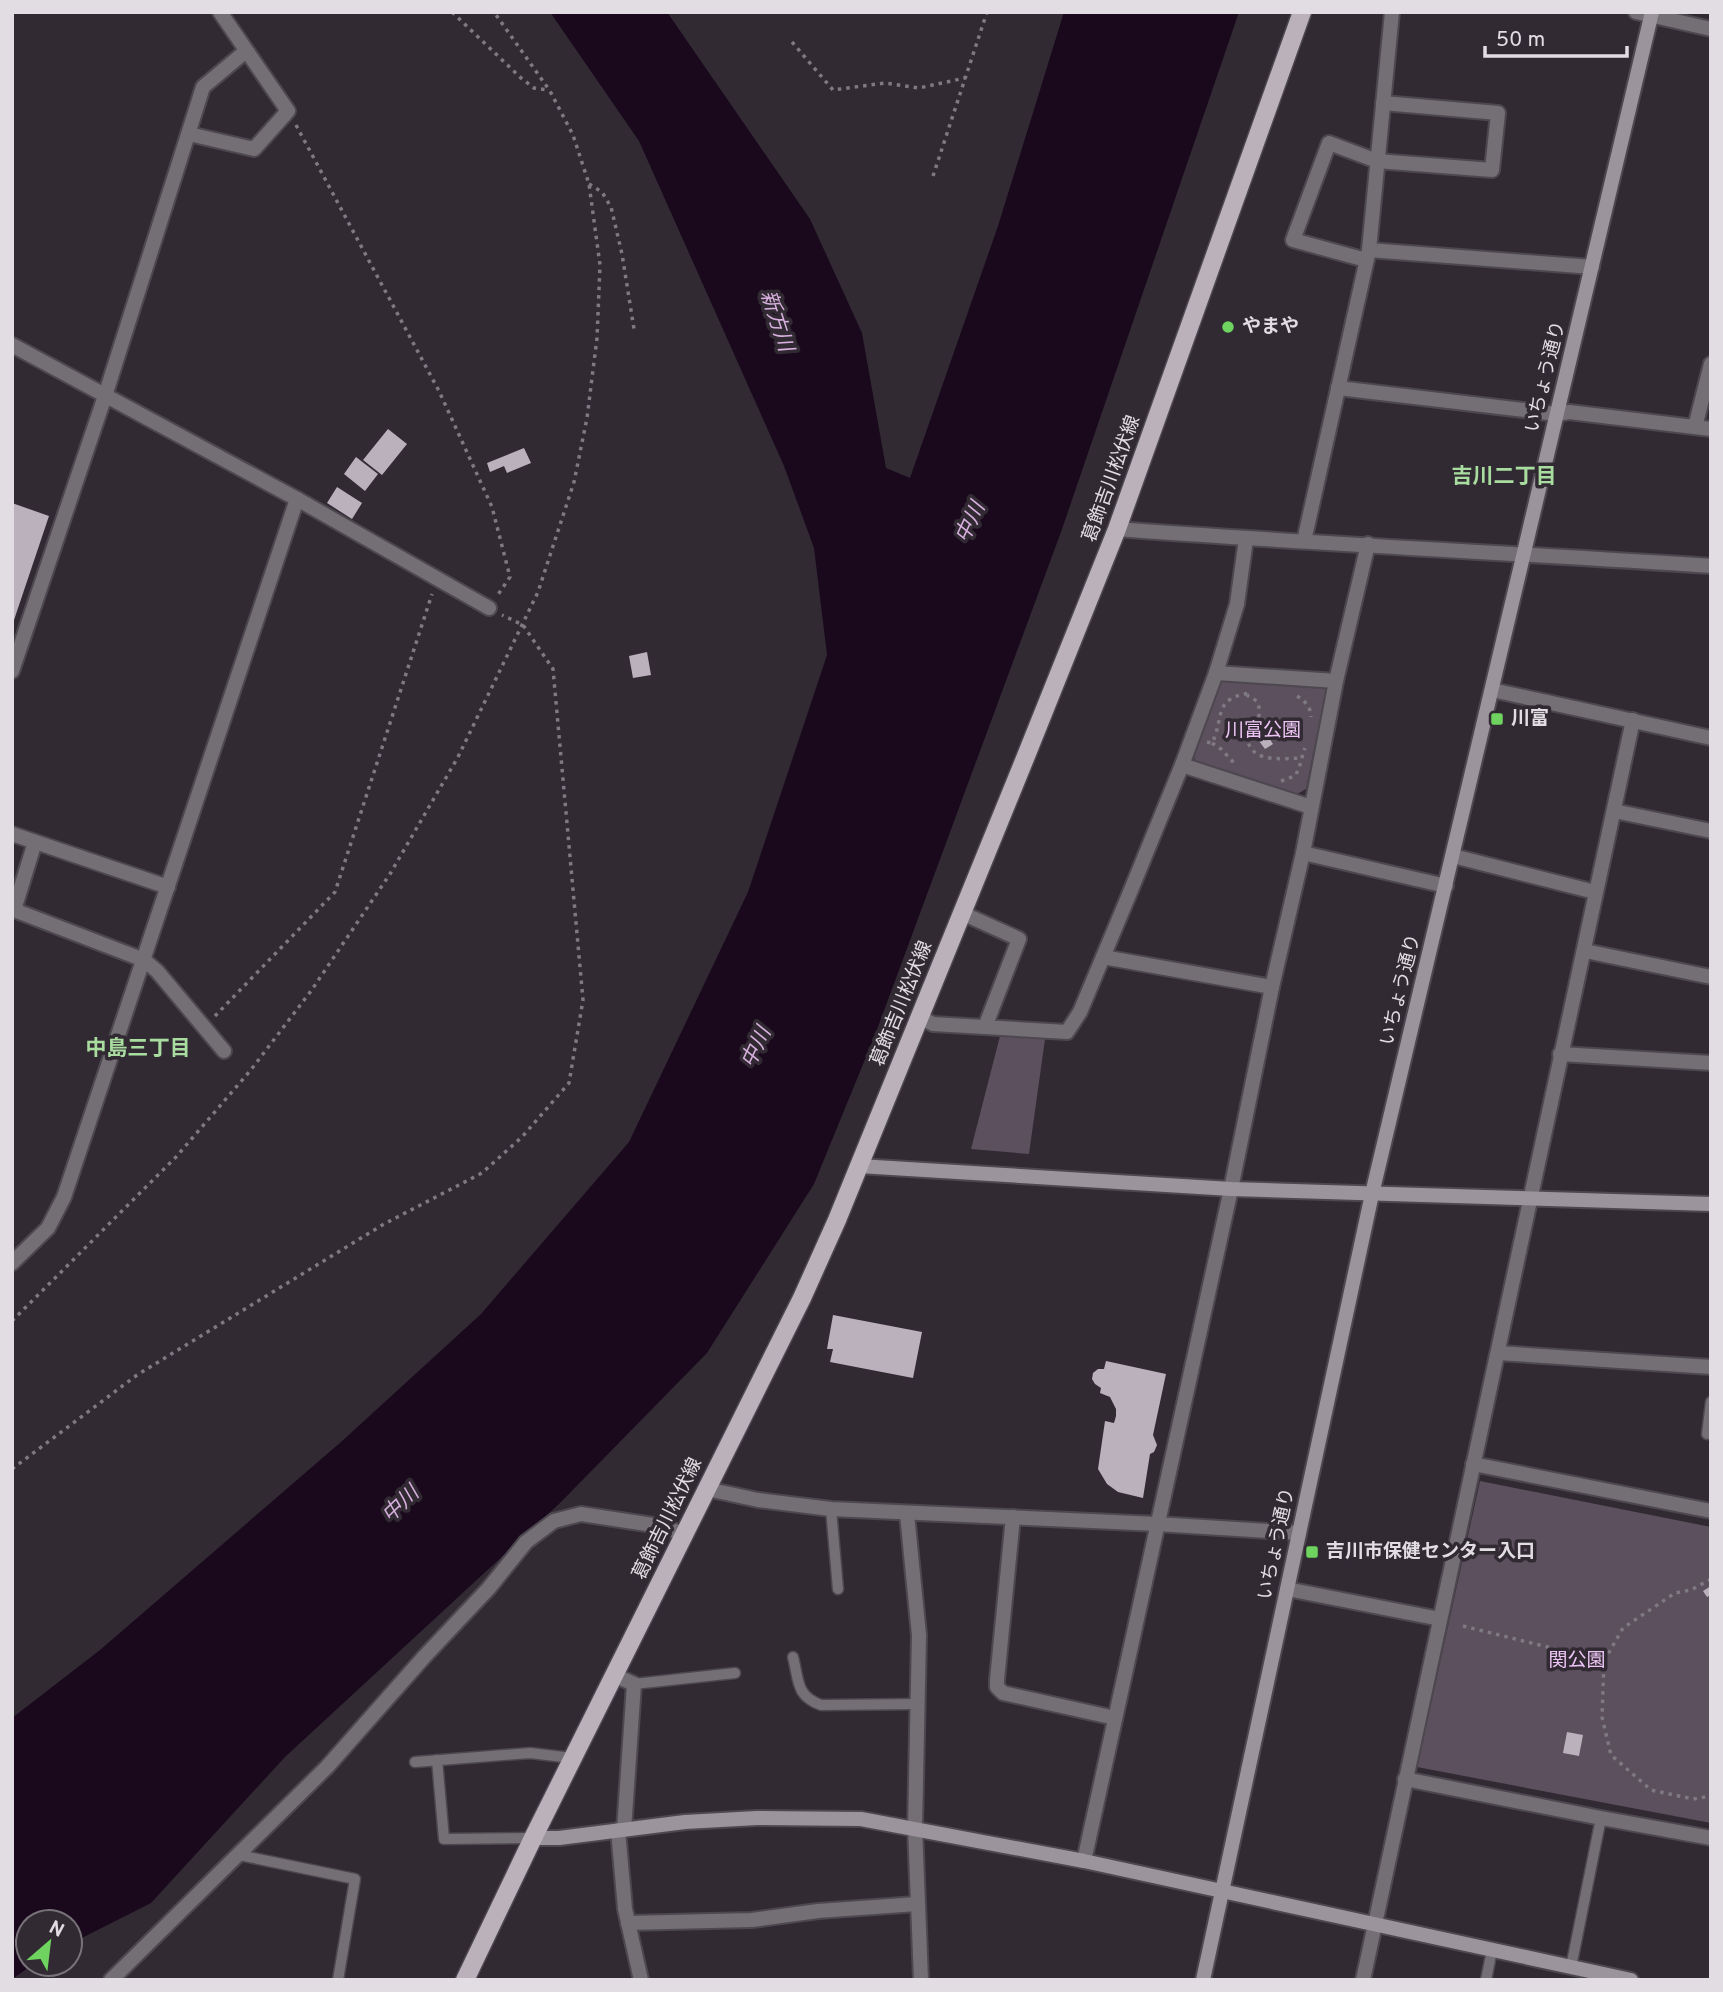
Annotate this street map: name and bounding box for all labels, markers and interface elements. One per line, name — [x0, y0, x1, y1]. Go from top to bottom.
scale bar — [1485, 14, 1627, 58]
text: 50 m — [1496, 27, 1545, 54]
water label: 新方川 — [753, 287, 799, 357]
place label: やまや — [1242, 315, 1299, 339]
marker: やまや — [1220, 319, 1236, 335]
street label: いちょう通り — [1521, 319, 1571, 435]
street label: 葛飾吉川松伏線 — [1078, 412, 1146, 546]
district label: 吉川二丁目 — [1452, 464, 1557, 491]
water label: 中川 — [950, 496, 993, 548]
place label: 川富 — [1511, 707, 1549, 731]
marker: 川富 — [1489, 711, 1505, 727]
park label: 川富公園 — [1225, 719, 1301, 743]
street label: いちょう通り — [1376, 932, 1426, 1048]
street label: 葛飾吉川松伏線 — [866, 938, 938, 1070]
water label: 中川 — [736, 1021, 779, 1073]
district label: 中島三丁目 — [86, 1036, 191, 1063]
street label: 葛飾吉川松伏線 — [628, 1454, 708, 1584]
water label: 中川 — [377, 1479, 427, 1529]
street label: いちょう通り — [1253, 1486, 1301, 1602]
place label: 吉川市保健センター入口 — [1326, 1540, 1535, 1564]
marker: 吉川市保健センター入口 — [1304, 1544, 1320, 1560]
park label: 関公園 — [1548, 1649, 1606, 1673]
north arrow — [14, 1908, 84, 1978]
text: N — [44, 1916, 68, 1944]

